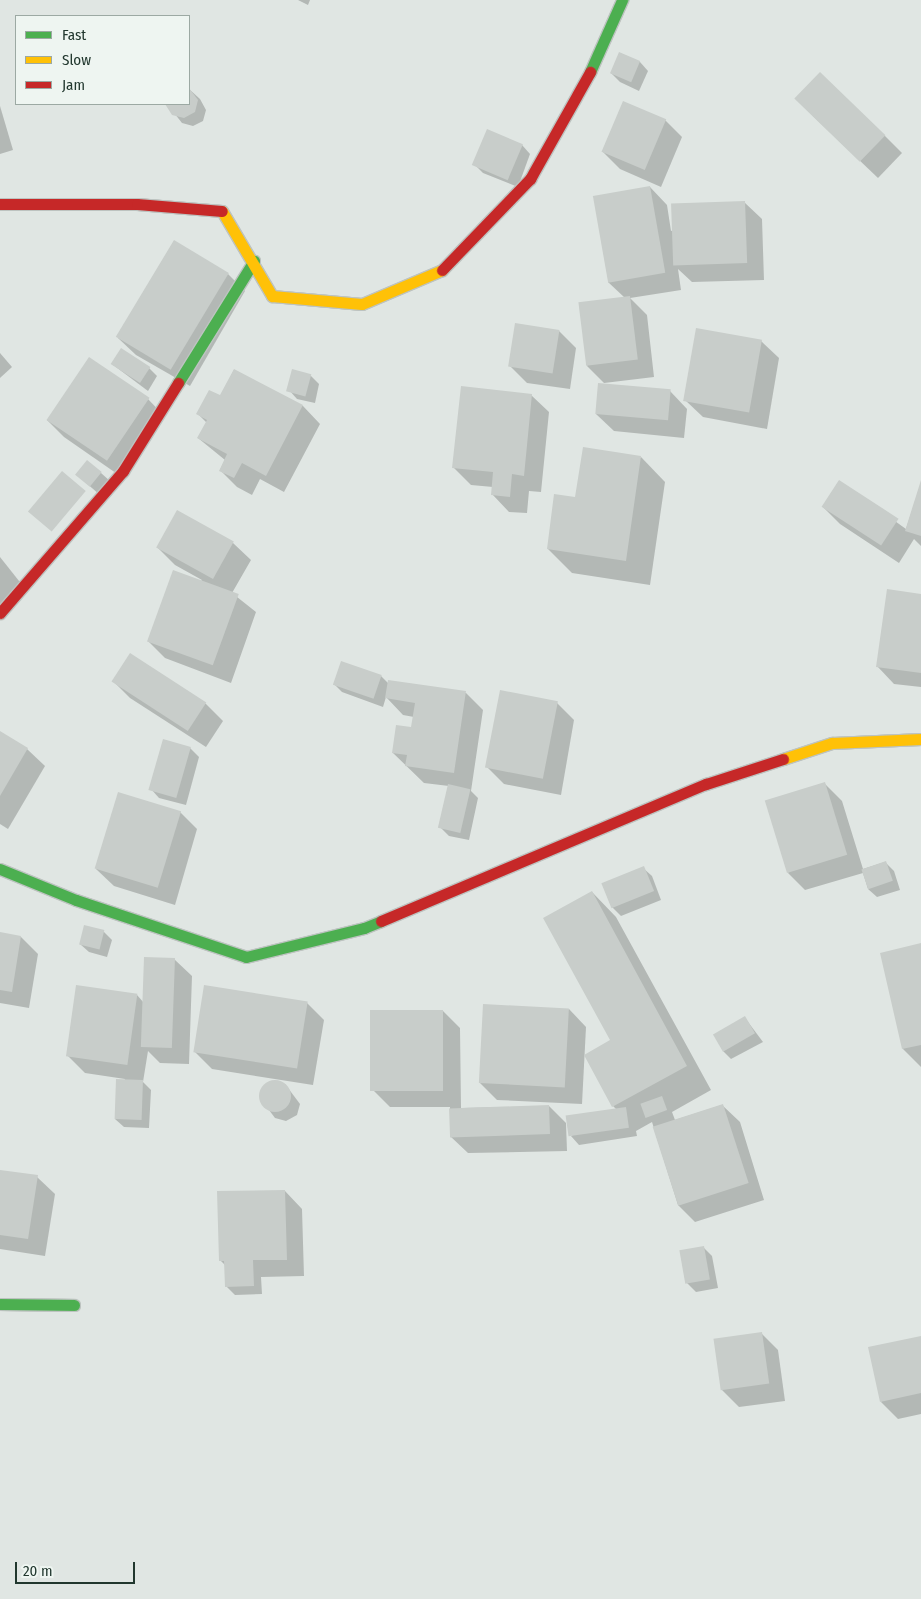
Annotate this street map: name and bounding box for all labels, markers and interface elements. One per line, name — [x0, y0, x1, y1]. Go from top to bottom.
legend — [15, 15, 190, 105]
text: Fast — [62, 26, 86, 44]
text: Slow — [62, 51, 91, 69]
text: Jam — [62, 76, 85, 94]
scale bar — [18, 1552, 138, 1584]
text: 20 m — [23, 1562, 53, 1580]

